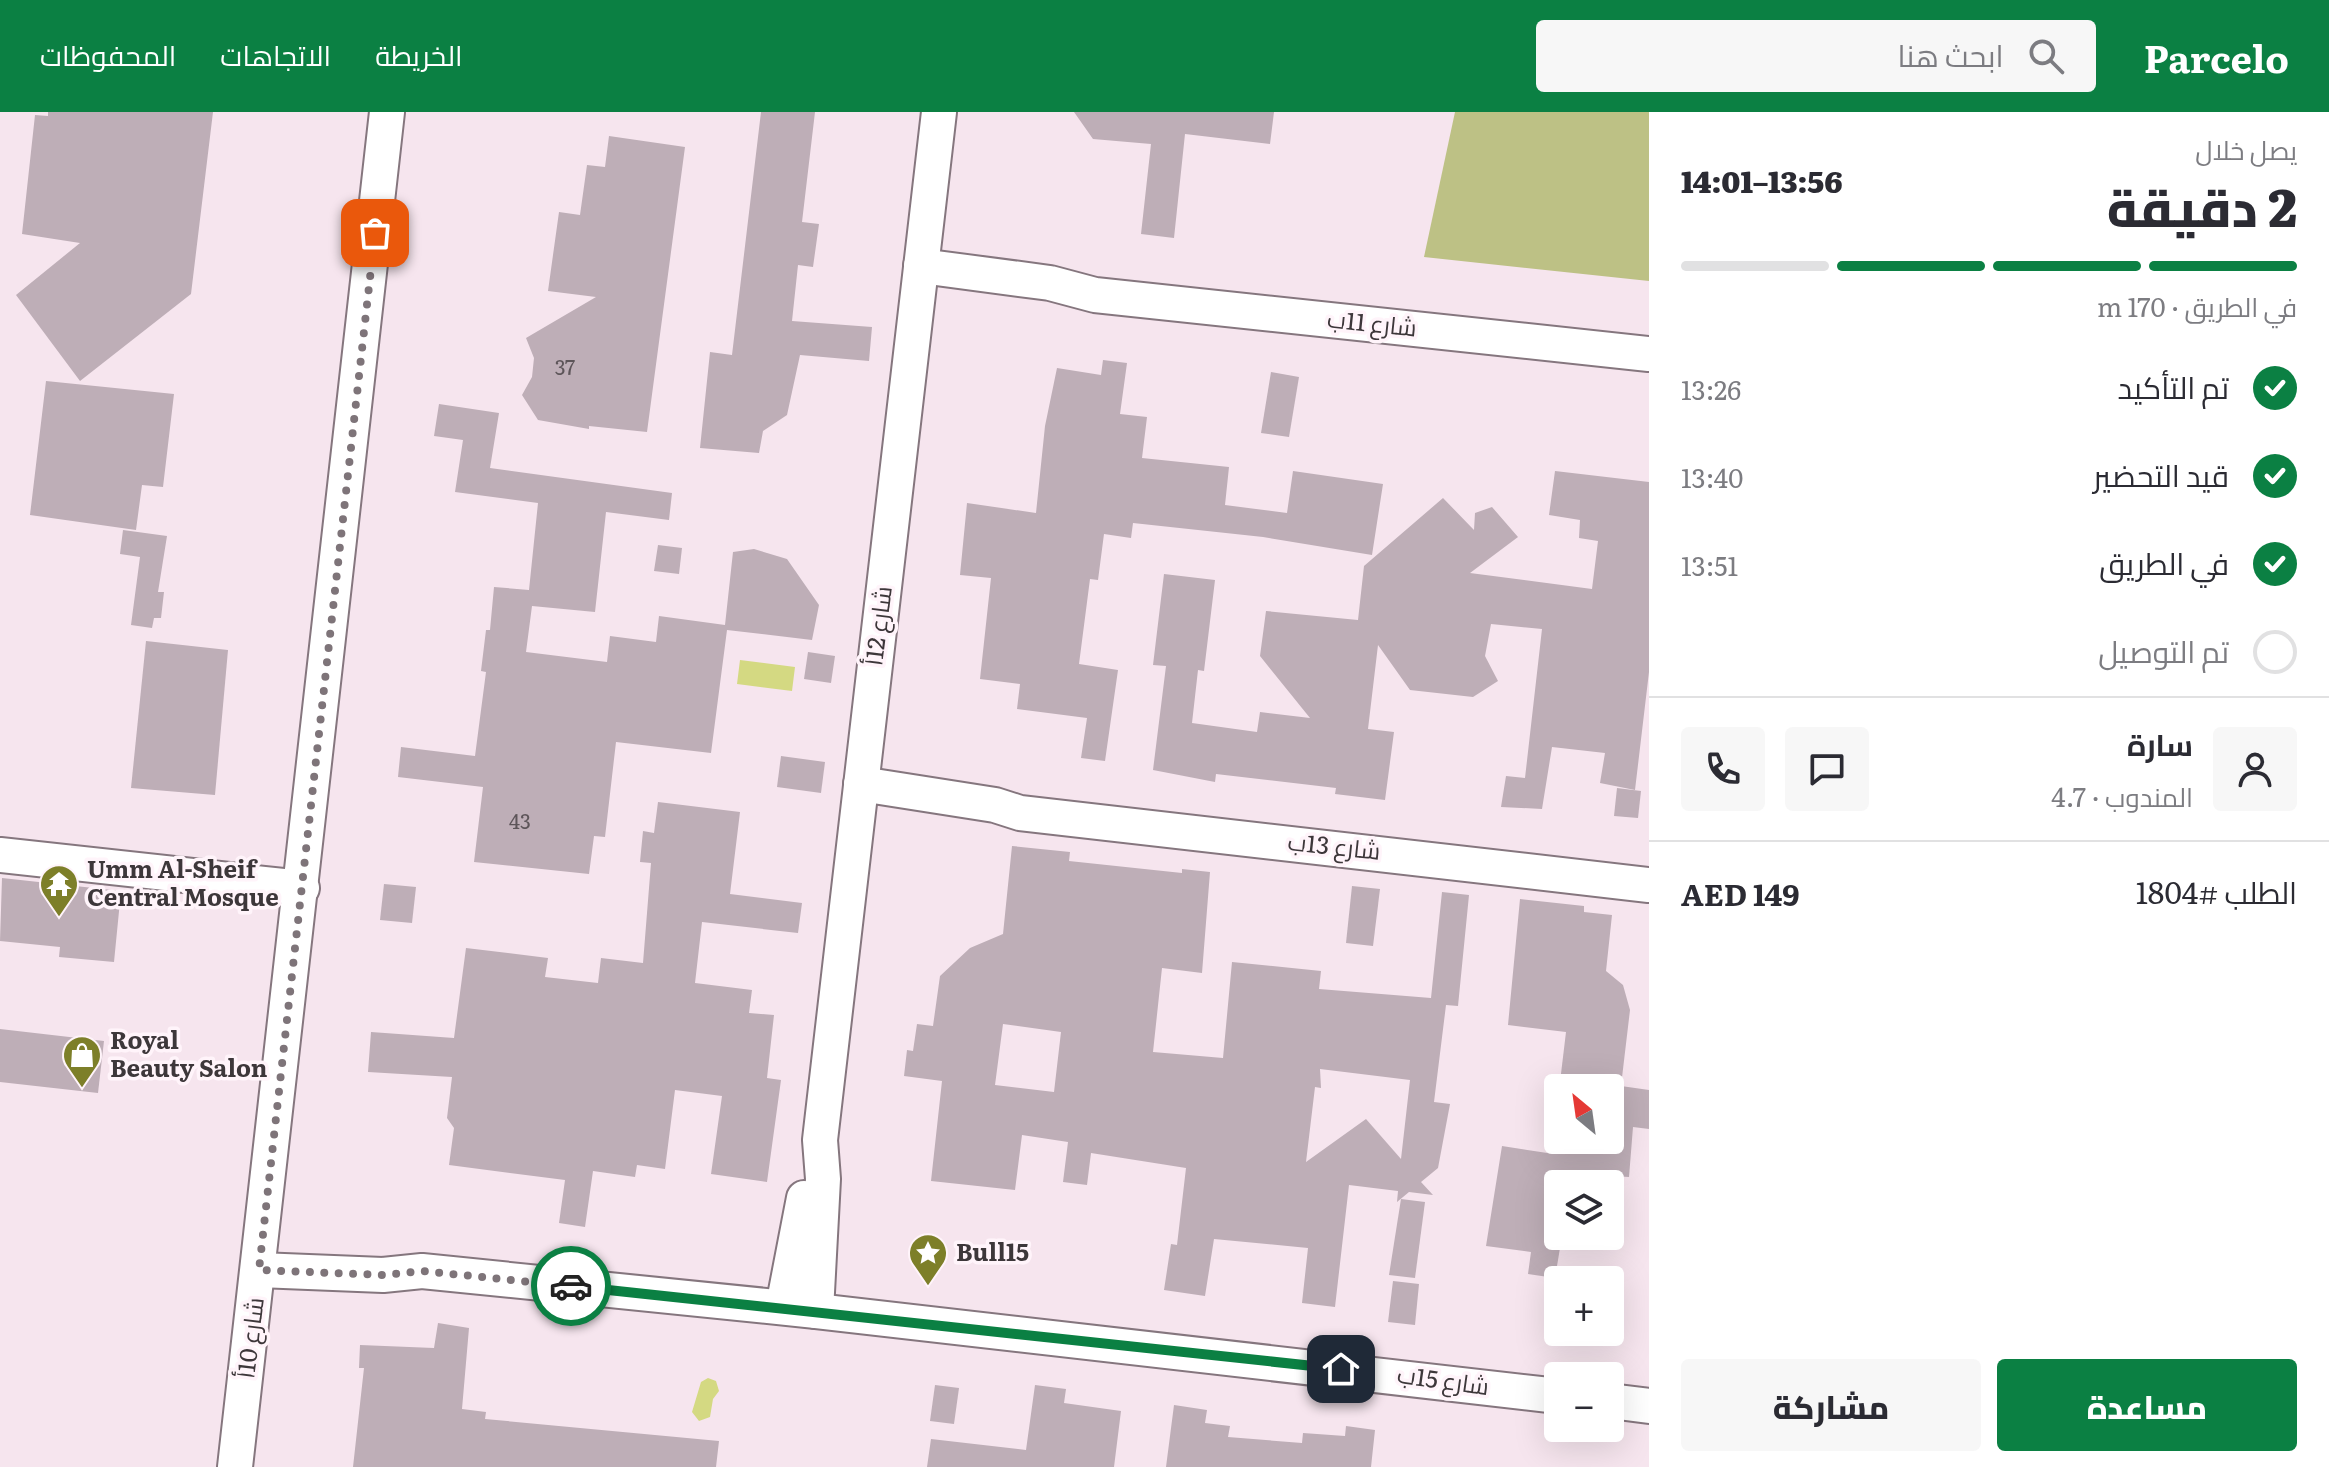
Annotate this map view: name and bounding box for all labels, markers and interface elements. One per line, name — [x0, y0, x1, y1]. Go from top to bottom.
search box — [1536, 20, 2096, 92]
text: Parcelo — [2144, 28, 2289, 85]
text: ابحث هنا — [1897, 32, 2004, 76]
text: المحفوظات — [40, 33, 176, 75]
text: الاتجاهات — [220, 33, 331, 75]
text: الخريطة — [375, 33, 463, 75]
icon: search — [2024, 34, 2068, 78]
text: يصل خلال — [2195, 129, 2297, 168]
text: 13:56–14:01 — [1681, 158, 1843, 202]
text: 2 دقيقة — [2107, 166, 2297, 243]
pin — [341, 199, 409, 267]
icon: bag — [353, 211, 397, 255]
text: في الطريق · 170 m — [2097, 286, 2297, 325]
street label: شارع 11ب — [1326, 299, 1419, 345]
house number: 37 — [555, 351, 575, 381]
text: تم التأكيد — [2118, 364, 2229, 408]
icon: check — [2253, 366, 2297, 410]
text: 13:26 — [1681, 369, 1741, 408]
text: قيد التحضير — [2093, 452, 2229, 496]
icon: check — [2253, 454, 2297, 498]
text: 13:40 — [1681, 457, 1743, 496]
text: في الطريق — [2099, 540, 2229, 584]
icon: check — [2253, 542, 2297, 586]
text: 13:51 — [1681, 545, 1738, 584]
street label: شارع 12أ — [854, 584, 900, 668]
text: تم التوصيل — [2098, 628, 2229, 672]
text: سارة — [2127, 721, 2193, 765]
button: phone — [1681, 727, 1765, 811]
button: chat — [1785, 727, 1869, 811]
button: person — [2213, 727, 2297, 811]
text: المندوب · 4.7 — [2051, 776, 2193, 815]
house number: 43 — [509, 805, 531, 835]
street label: شارع 13ب — [1286, 822, 1382, 868]
place label: Umm Al-Sheif Central Mosque — [87, 850, 279, 913]
temple icon: Umm Al-Sheif Central Mosque — [38, 863, 80, 918]
text: الطلب #1804 — [2136, 869, 2297, 913]
text: AED 149 — [1681, 871, 1800, 915]
place label: Royal Beauty Salon — [110, 1021, 268, 1084]
shop icon: Royal Beauty Salon — [61, 1034, 103, 1089]
north arrow — [1544, 1074, 1624, 1154]
map controls — [1544, 1074, 1624, 1442]
button: layers — [1544, 1170, 1624, 1250]
place icon: Bull15 — [907, 1232, 949, 1287]
place label: Bull15 — [956, 1233, 1029, 1268]
courier — [531, 1246, 611, 1326]
icon: car — [549, 1264, 593, 1308]
button: + — [1544, 1266, 1624, 1346]
street label: شارع 10أ — [226, 1295, 272, 1380]
pin — [1307, 1335, 1375, 1403]
icon: home — [1319, 1347, 1363, 1391]
street label: شارع 15ب — [1395, 1355, 1491, 1403]
button: مشاركة — [1681, 1359, 1981, 1451]
button: مساعدة — [1997, 1359, 2297, 1451]
button: − — [1544, 1362, 1624, 1442]

